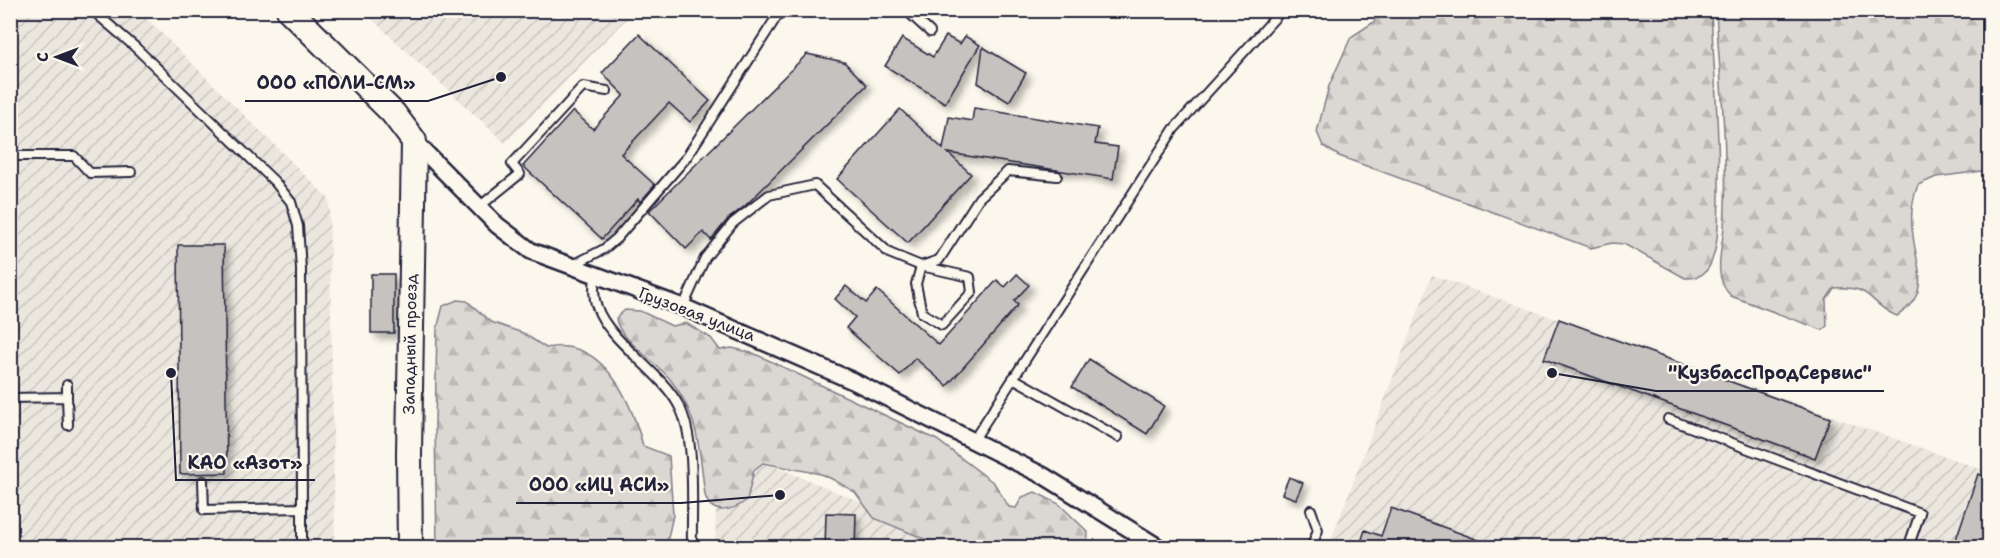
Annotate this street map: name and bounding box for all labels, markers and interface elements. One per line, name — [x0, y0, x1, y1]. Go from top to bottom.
north arrow — [27, 27, 87, 87]
text: С — [32, 52, 53, 62]
callout: ООО «ПОЛИ-СМ» — [245, 65, 428, 101]
text: ООО «ПОЛИ-СМ» — [257, 71, 415, 95]
street label: Западный проезд — [398, 273, 422, 415]
street label: Грузовая улица — [636, 282, 758, 346]
callout: "КузбассПродСервис" — [1656, 355, 1884, 391]
text: "КузбассПродСервис" — [1668, 361, 1872, 385]
callout: КАО «Азот» — [176, 444, 315, 480]
text: КАО «Азот» — [187, 451, 303, 475]
callout: ООО «ИЦ АСИ» — [516, 467, 681, 503]
text: ООО «ИЦ АСИ» — [529, 473, 669, 497]

